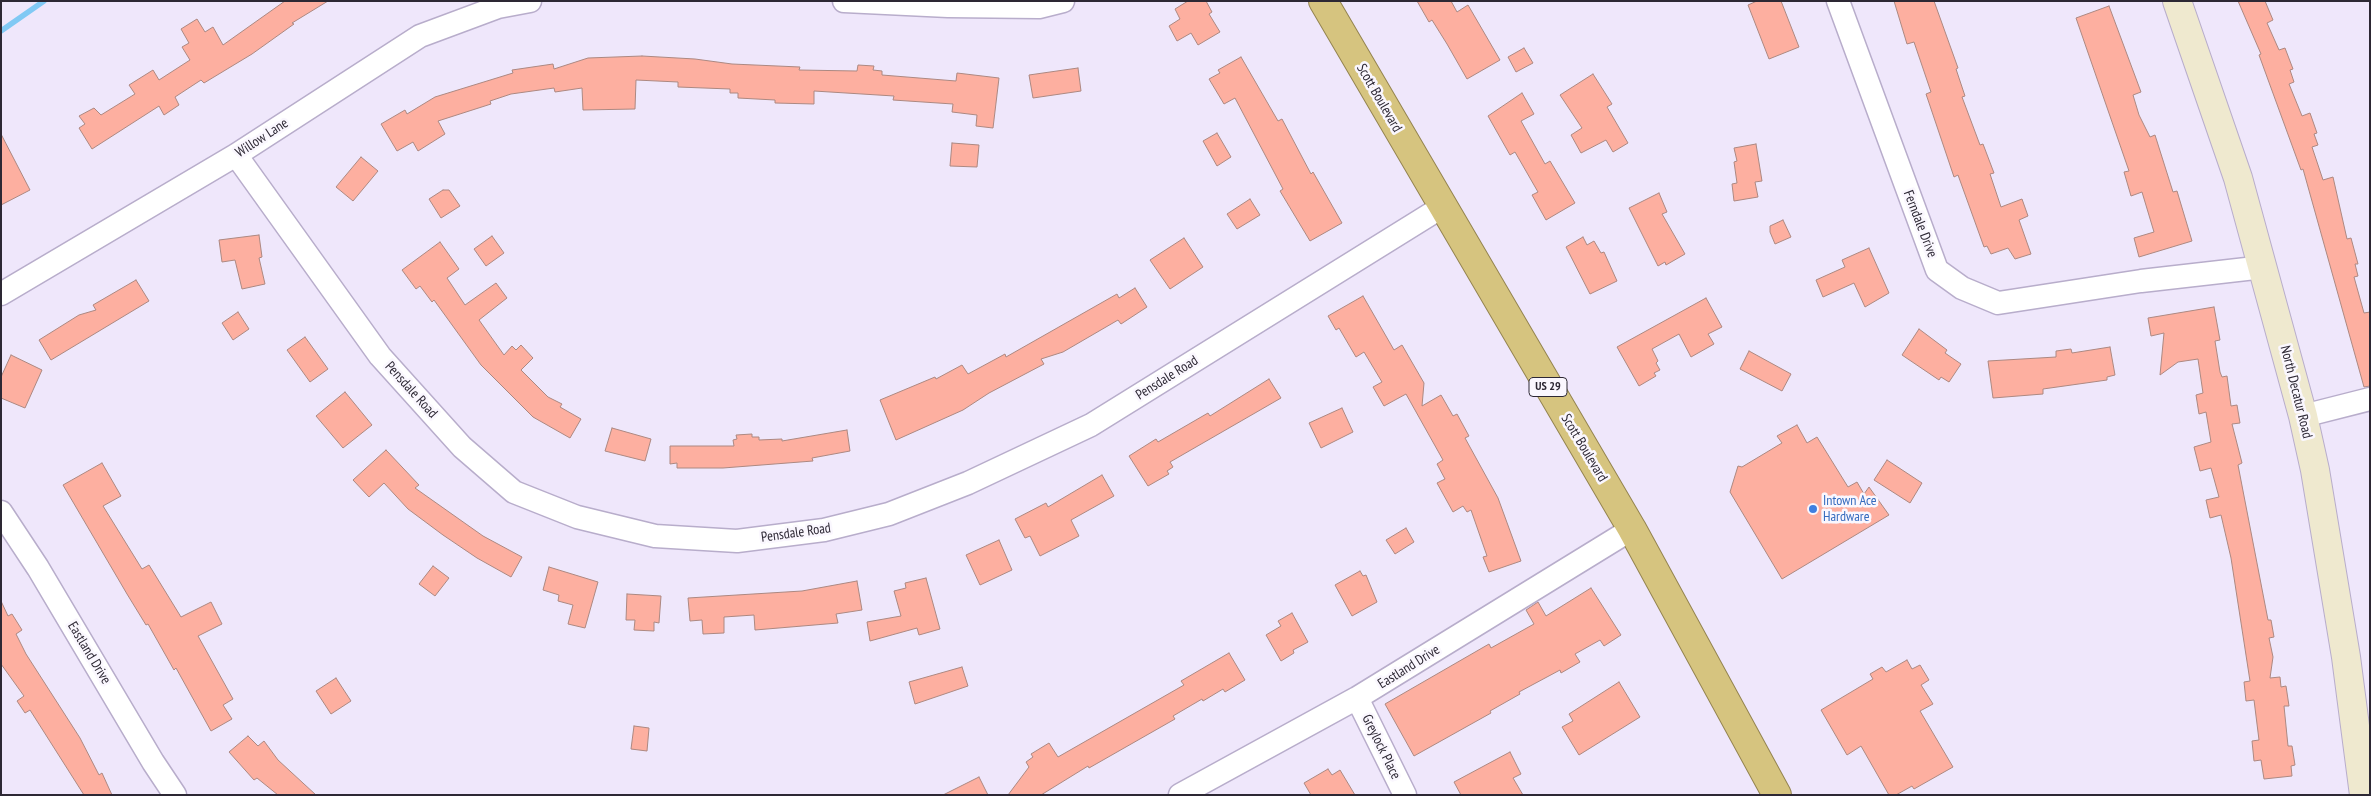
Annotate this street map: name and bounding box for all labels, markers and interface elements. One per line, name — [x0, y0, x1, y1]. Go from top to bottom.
street label: Scott Boulevard — [1353, 61, 1405, 135]
street label: Willow Lane — [233, 115, 291, 161]
street label: Ferndale Drive — [1899, 188, 1941, 260]
street label: North Decatur Road — [2276, 344, 2316, 440]
street label: Pensdale Road — [1133, 352, 1201, 404]
street label: Pensdale Road — [381, 358, 441, 422]
road number: US 29 — [1529, 378, 1567, 397]
street label: Scott Boulevard — [1557, 411, 1611, 485]
place label: Intown Ace Hardware — [1823, 493, 1876, 526]
marker: Intown Ace Hardware — [1807, 503, 1819, 515]
street label: Pensdale Road — [760, 520, 832, 546]
street label: Eastland Drive — [64, 619, 114, 687]
street label: Eastland Drive — [1375, 641, 1443, 693]
street label: Greylock Place — [1358, 712, 1404, 782]

